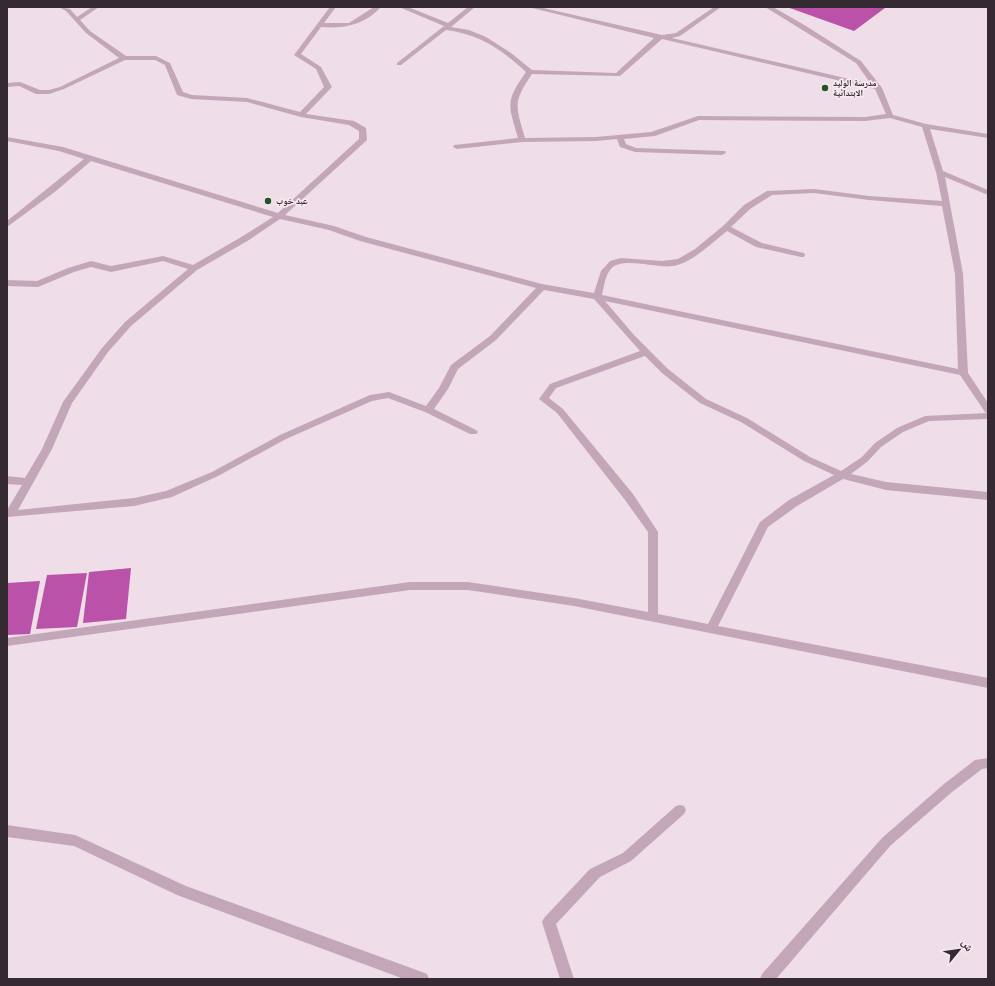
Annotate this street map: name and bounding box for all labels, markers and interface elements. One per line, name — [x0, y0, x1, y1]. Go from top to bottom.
place label: مدرسة الوليد الابتدائية — [833, 78, 876, 98]
marker: مدرسة الوليد الابتدائية — [820, 83, 830, 93]
marker: عبد خوب — [263, 196, 273, 206]
place label: عبد خوب — [276, 196, 308, 206]
north arrow — [939, 930, 979, 970]
text: ش — [958, 937, 976, 954]

